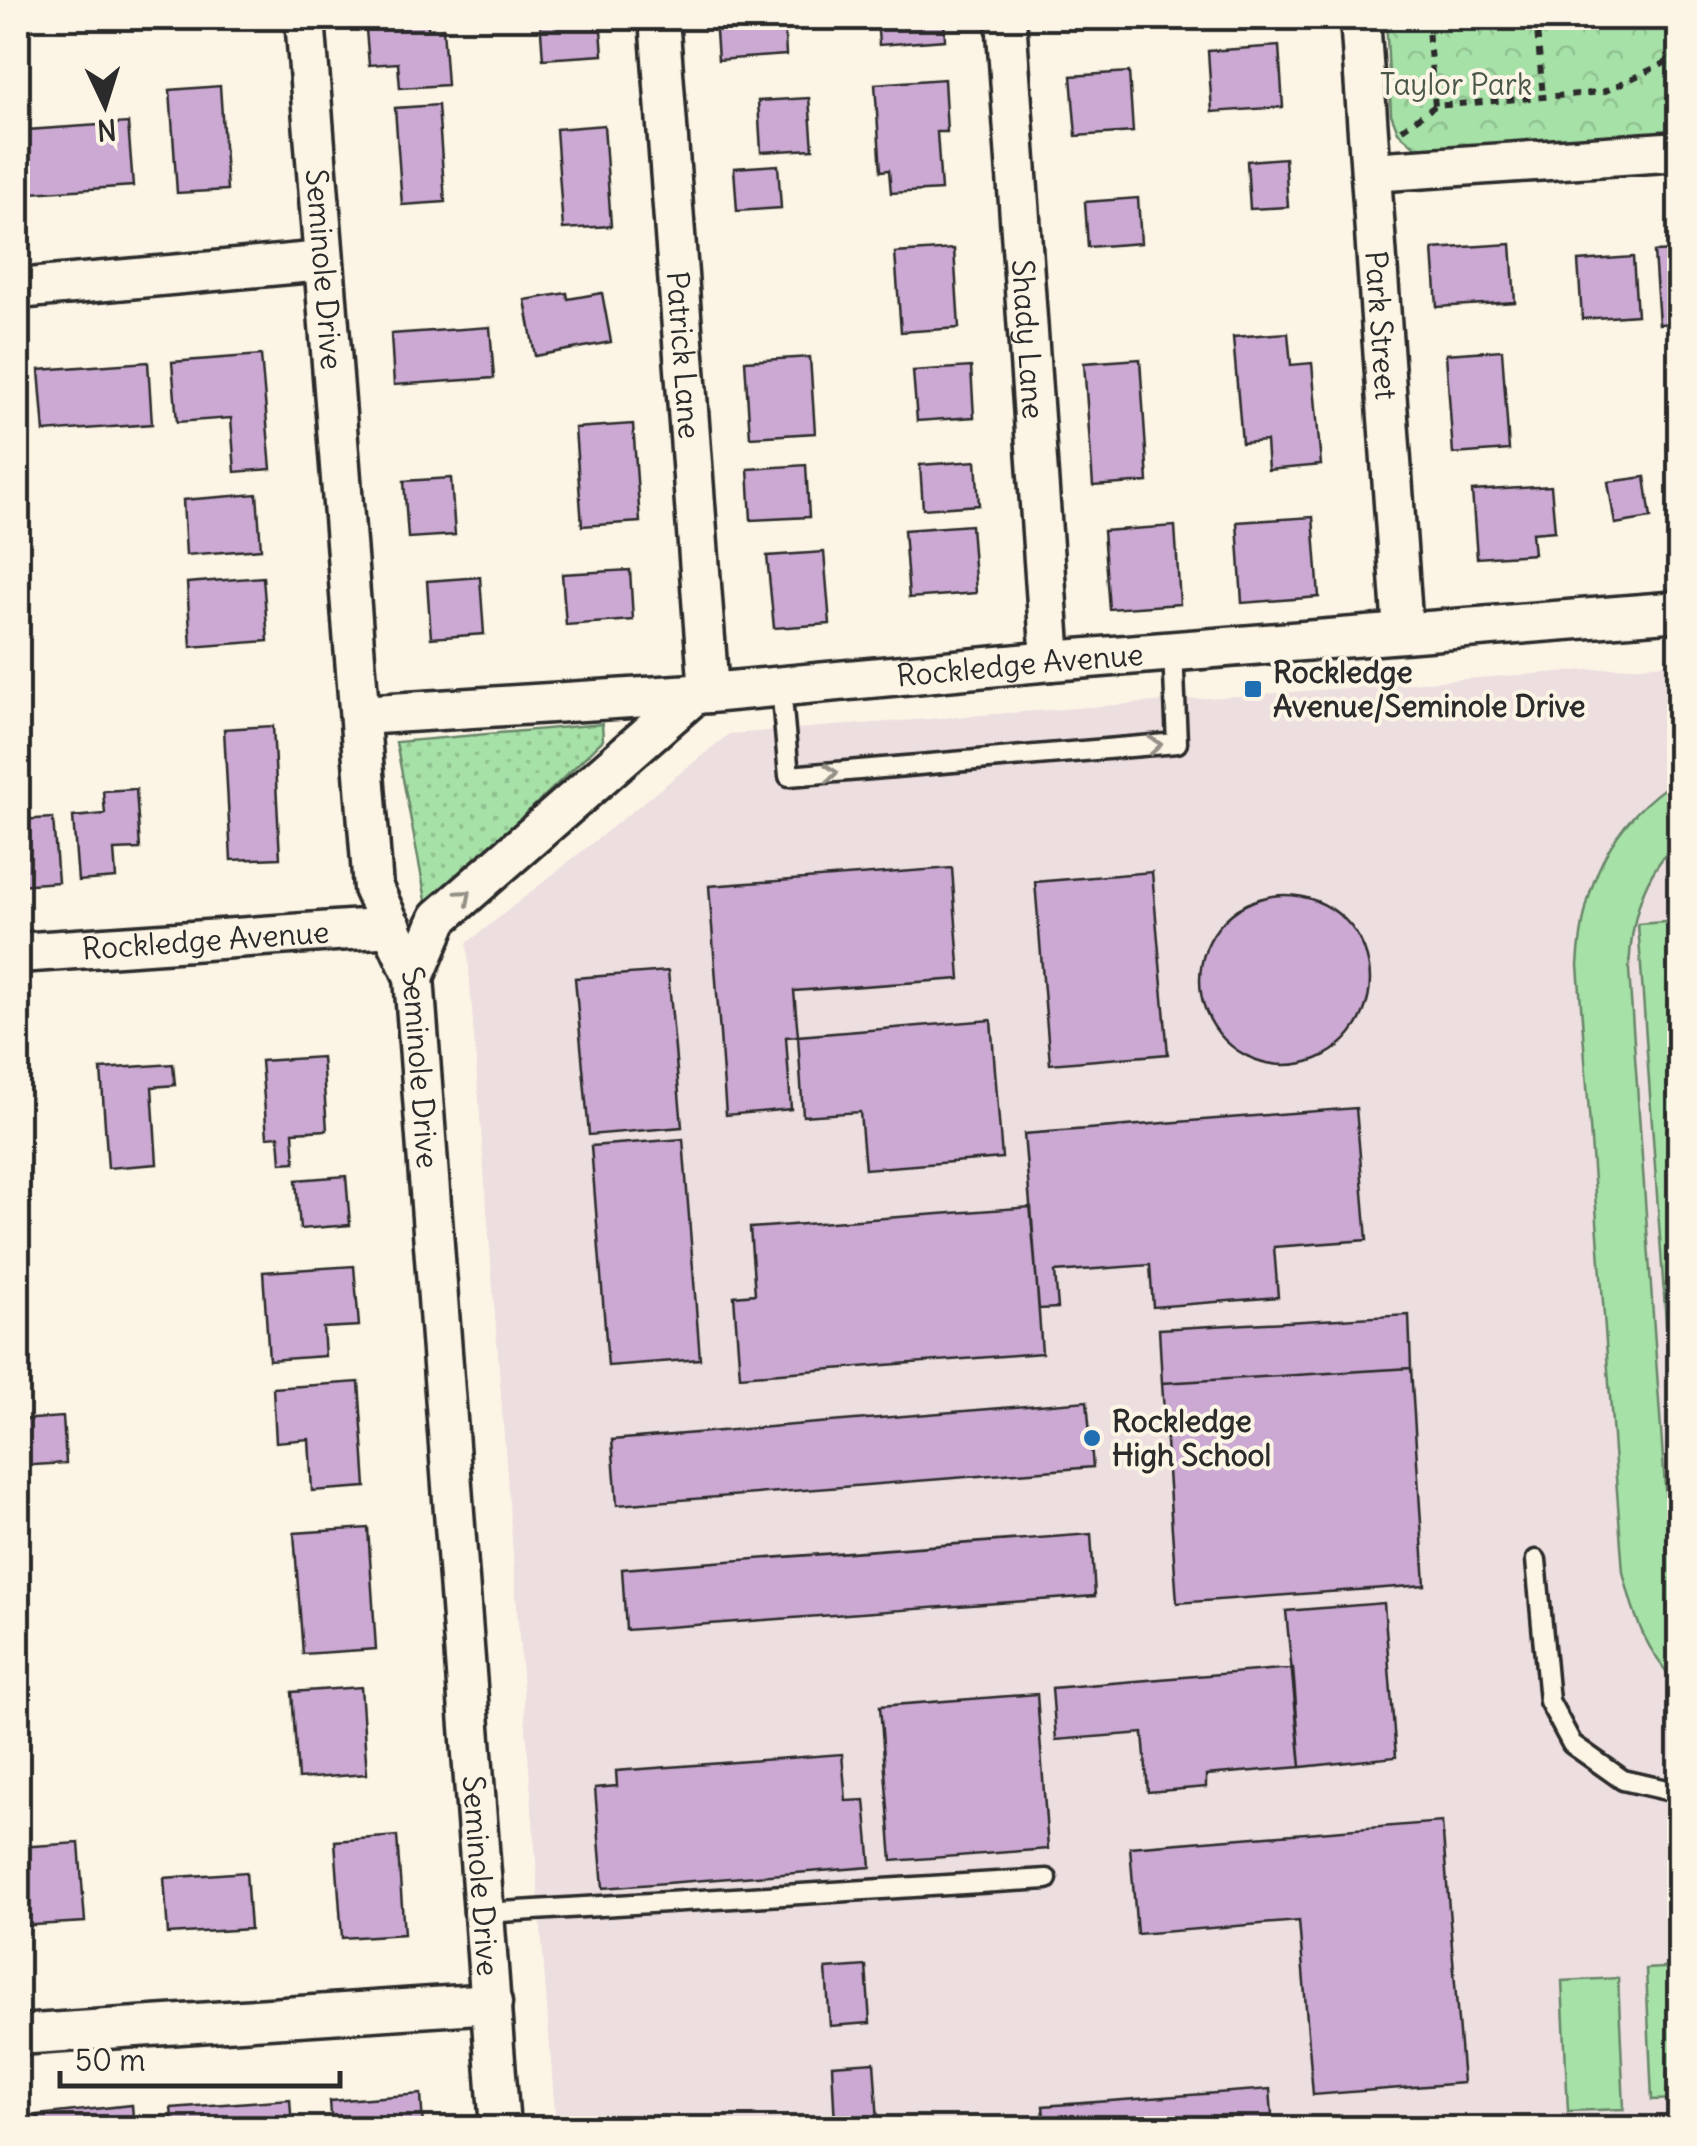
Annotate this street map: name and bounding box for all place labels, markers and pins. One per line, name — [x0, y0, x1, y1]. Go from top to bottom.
place label: Rockledge Avenue/Seminole Drive — [1273, 653, 1586, 725]
marker: Rockledge Avenue/Seminole Drive — [1242, 678, 1264, 700]
place label: Rockledge High School — [1112, 1402, 1271, 1474]
marker: Rockledge High School — [1081, 1427, 1103, 1449]

